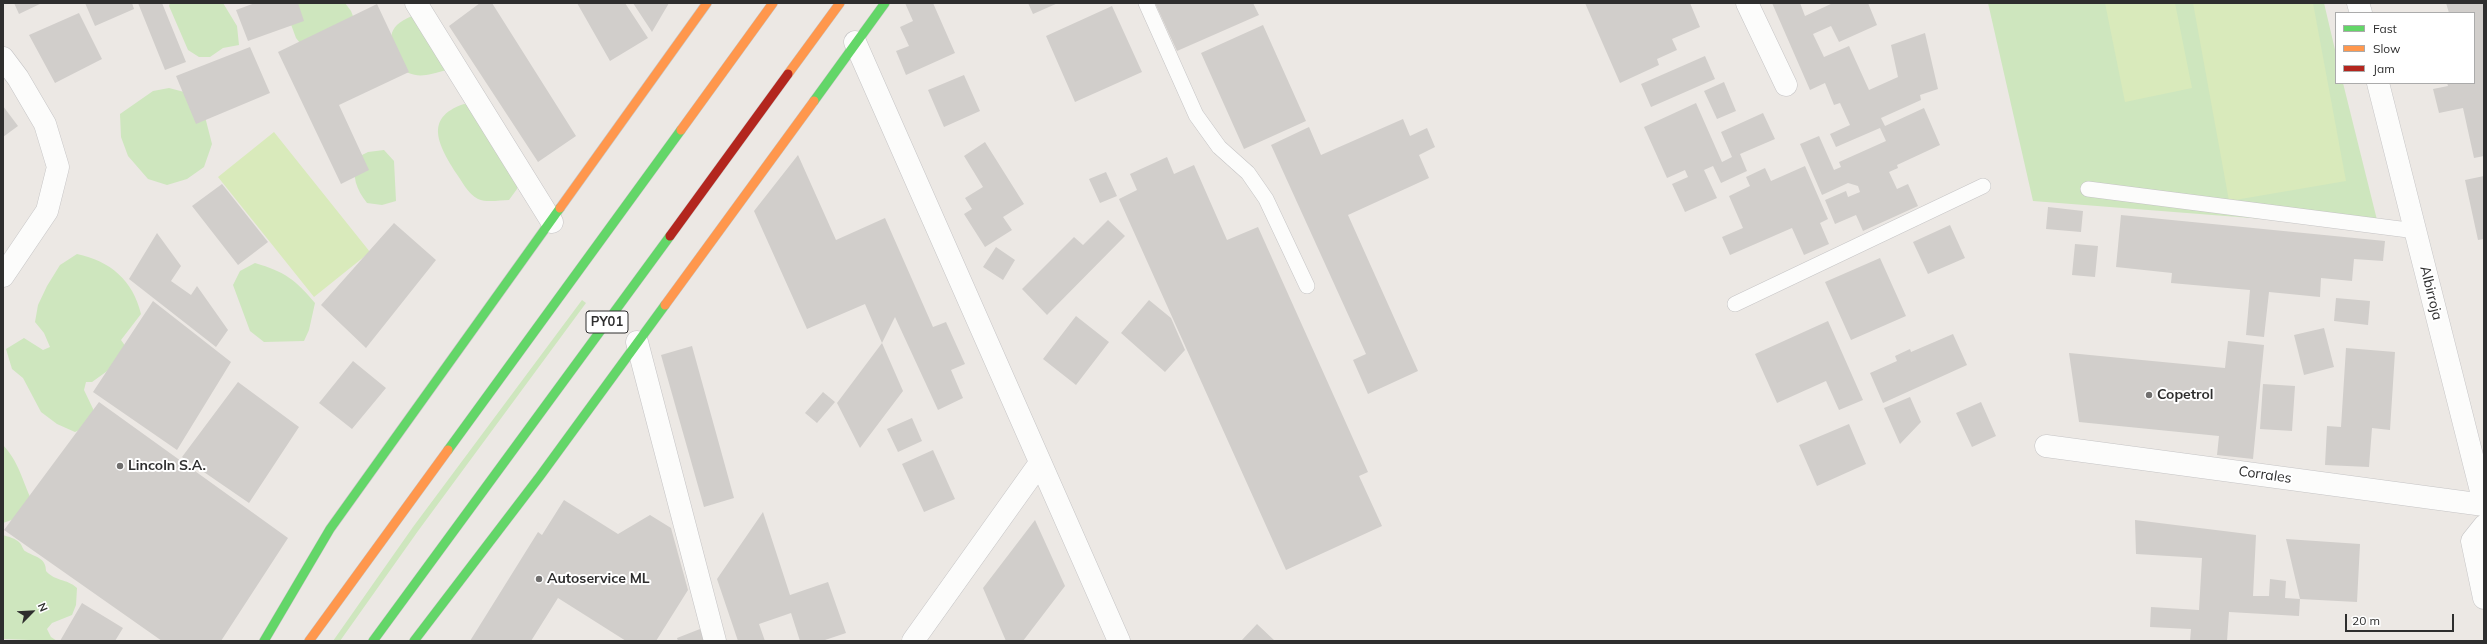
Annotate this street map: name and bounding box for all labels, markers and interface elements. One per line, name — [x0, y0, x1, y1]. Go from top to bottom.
legend — [2335, 12, 2475, 84]
text: Fast — [2373, 21, 2397, 36]
text: Slow — [2373, 41, 2401, 56]
text: Jam — [2373, 61, 2395, 76]
street label: Albirroja — [2416, 264, 2446, 322]
road number: PY01 — [586, 311, 628, 333]
place label: Copetrol — [2157, 387, 2213, 403]
marker: Copetrol — [2144, 390, 2154, 400]
place label: Lincoln S.A. — [128, 458, 206, 474]
marker: Lincoln S.A. — [115, 461, 125, 471]
street label: Corrales — [2237, 463, 2293, 487]
place label: Autoservice ML — [547, 571, 650, 587]
marker: Autoservice ML — [534, 574, 544, 584]
north arrow — [12, 592, 52, 632]
text: N — [35, 600, 51, 614]
scale bar — [2347, 606, 2456, 632]
text: 20 m — [2352, 613, 2380, 628]

